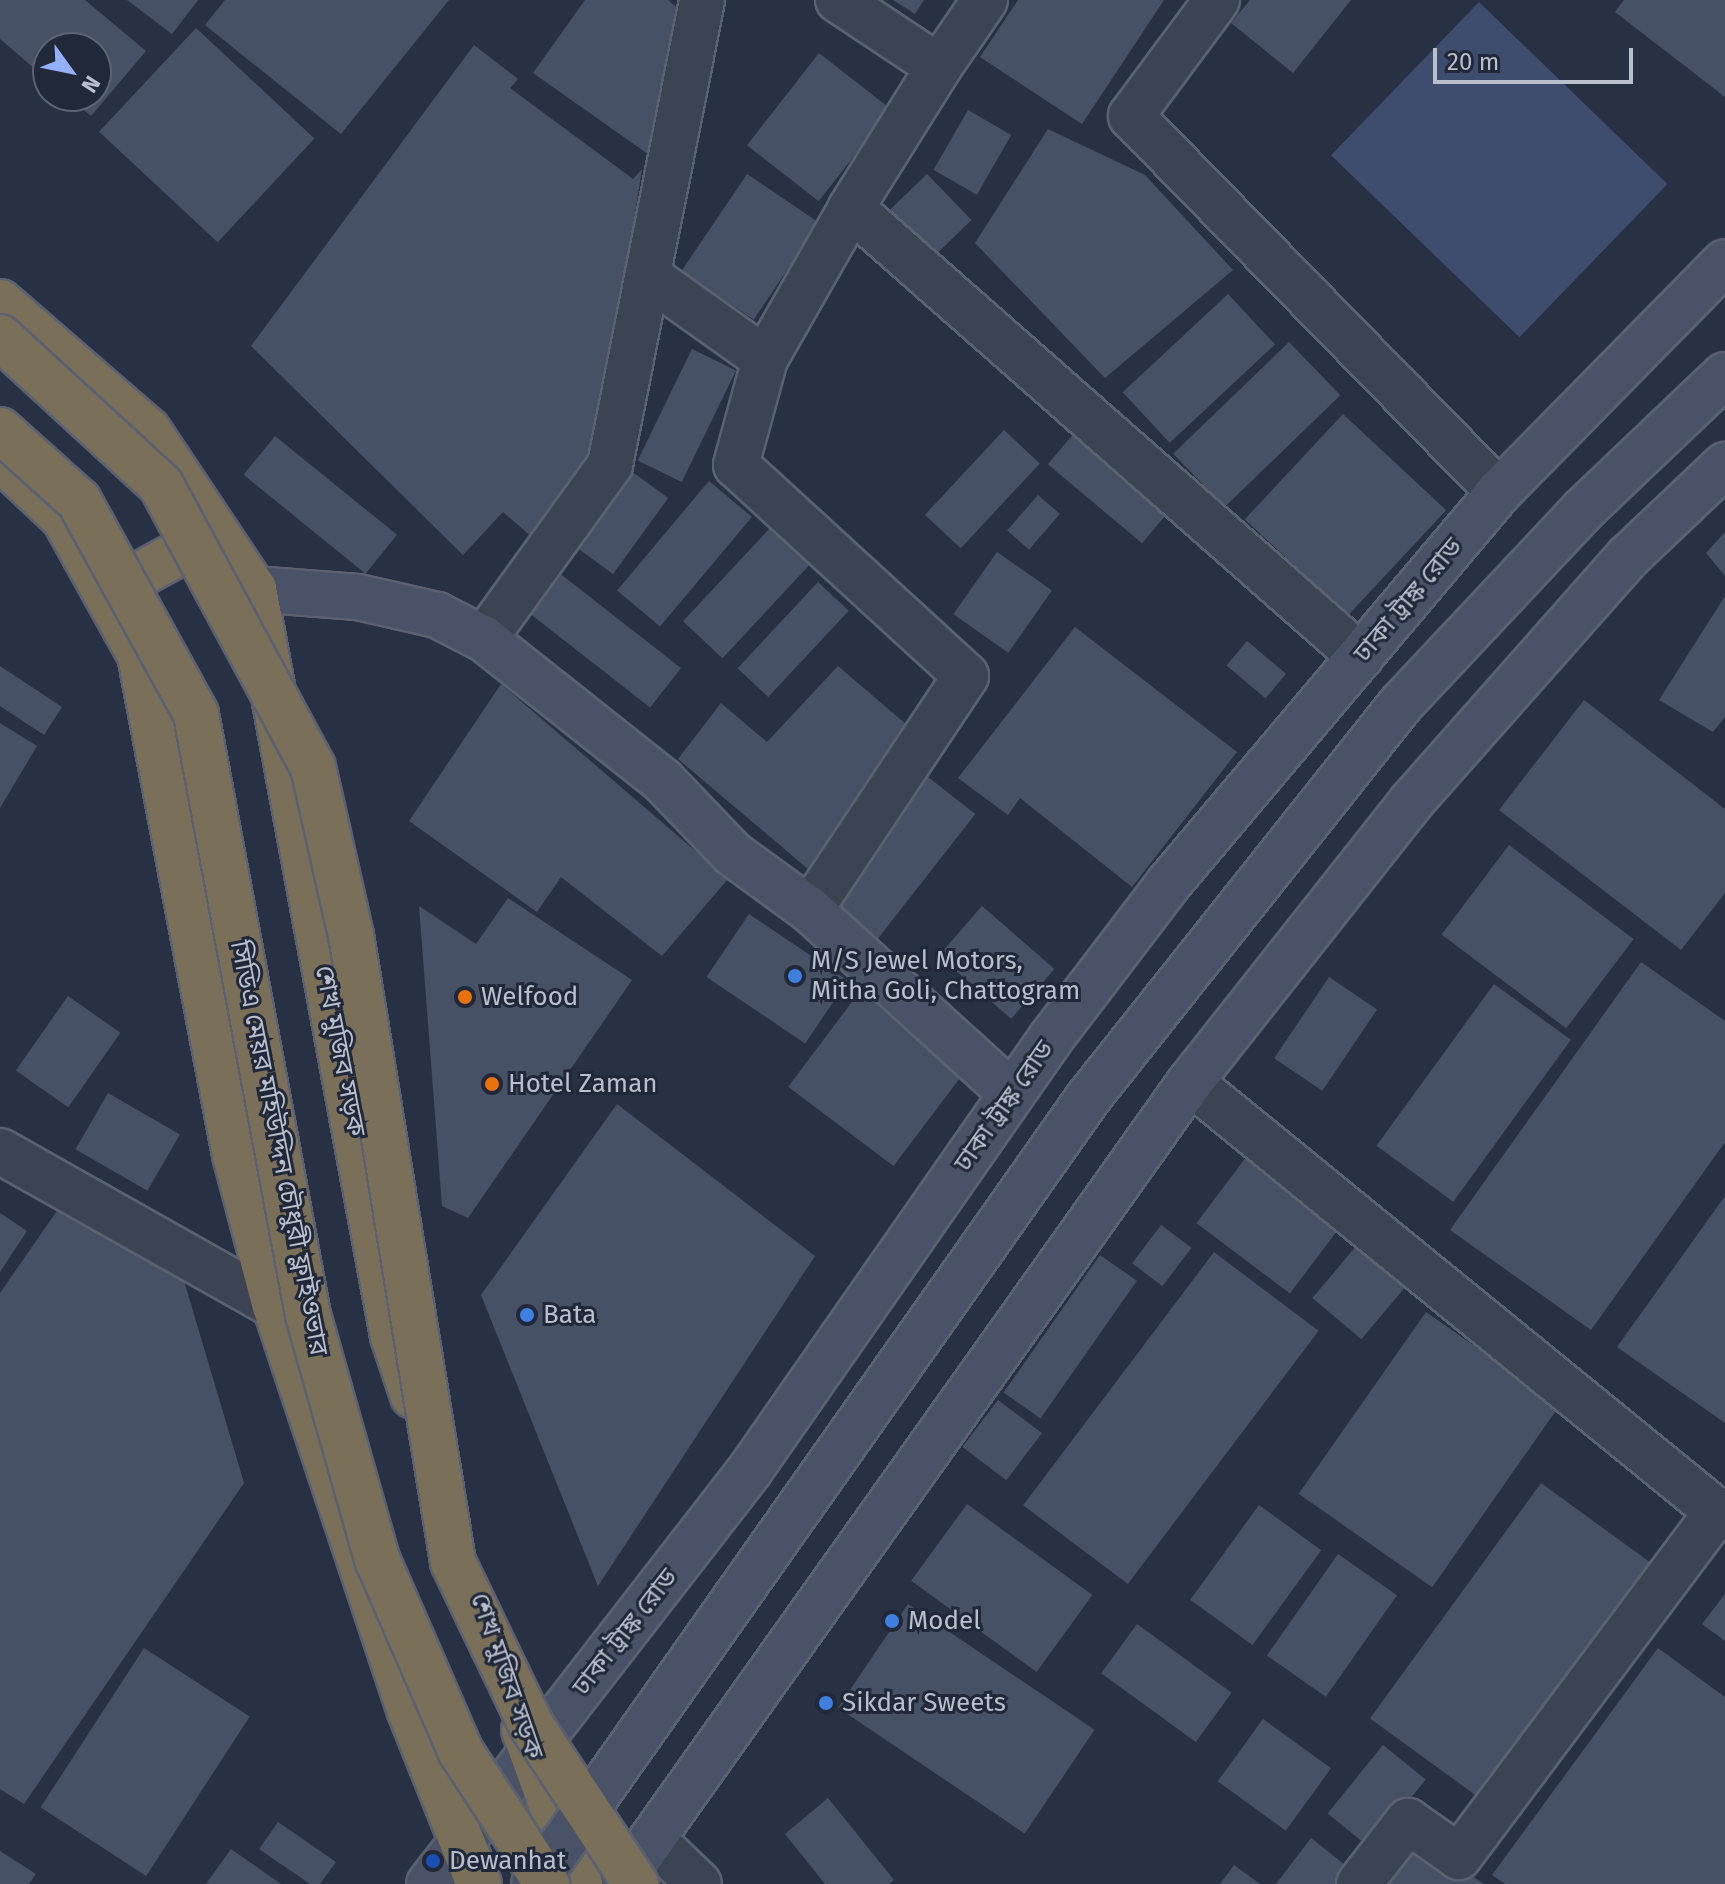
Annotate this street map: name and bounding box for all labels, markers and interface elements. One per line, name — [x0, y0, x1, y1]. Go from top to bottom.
north arrow — [32, 32, 112, 112]
scale bar — [1437, 32, 1637, 82]
text: 20 m — [1447, 48, 1499, 76]
text: N — [76, 71, 106, 98]
street label: ঢাকা ট্রাঙ্ক রোড — [1347, 532, 1469, 668]
street label: সিডিএ মেয়র মহিউদ্দিন চৌধুরী ফ্লাইওভার — [223, 938, 335, 1358]
place label: M/S Jewel Motors, Mitha Goli, Chattogram — [811, 945, 1080, 1006]
street label: শেখ মুজিব সড়ক — [308, 963, 372, 1139]
marker: M/S Jewel Motors, Mitha Goli, Chattogram — [786, 967, 804, 985]
place label: Welfood — [481, 981, 578, 1013]
marker: Welfood — [456, 988, 474, 1006]
street label: ঢাকা ট্রাঙ্ক রোড — [948, 1035, 1060, 1177]
place label: Hotel Zaman — [508, 1068, 658, 1100]
marker: Hotel Zaman — [483, 1075, 501, 1093]
place label: Bata — [543, 1299, 596, 1331]
marker: Bata — [518, 1306, 536, 1324]
street label: ঢাকা ট্রাঙ্ক রোড — [566, 1562, 684, 1702]
street label: শেখ মুজিব সড়ক — [464, 1589, 550, 1763]
place label: Model — [908, 1605, 981, 1637]
marker: Model — [883, 1612, 901, 1630]
place label: Sikdar Sweets — [842, 1687, 1006, 1719]
marker: Sikdar Sweets — [817, 1694, 835, 1712]
place label: Dewanhat — [449, 1845, 566, 1877]
marker: Dewanhat — [424, 1852, 442, 1870]

